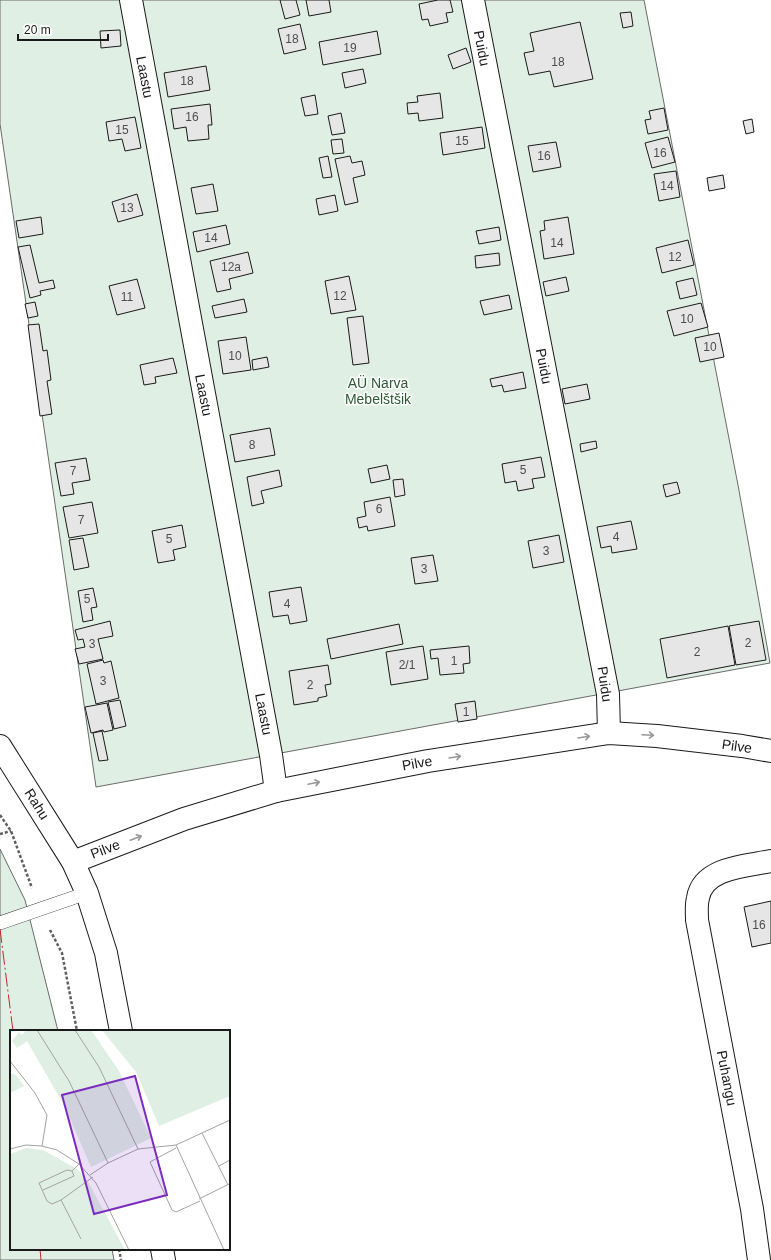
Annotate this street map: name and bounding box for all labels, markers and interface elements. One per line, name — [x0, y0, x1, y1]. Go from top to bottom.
scale bar — [18, 16, 108, 42]
text: 20 m — [24, 23, 51, 37]
street label: Puidu — [471, 29, 493, 67]
house number: 18 — [285, 32, 299, 46]
house number: 19 — [343, 41, 357, 55]
street label: Laastu — [133, 55, 157, 99]
house number: 18 — [551, 55, 565, 69]
house number: 18 — [180, 74, 194, 88]
house number: 16 — [185, 110, 199, 124]
house number: 15 — [115, 123, 129, 137]
house number: 15 — [455, 134, 469, 148]
house number: 16 — [653, 146, 667, 160]
house number: 16 — [537, 149, 551, 163]
house number: 14 — [660, 179, 674, 193]
house number: 13 — [120, 201, 134, 215]
house number: 14 — [204, 231, 218, 245]
house number: 14 — [550, 236, 564, 250]
house number: 12 — [668, 250, 682, 264]
house number: 12a — [221, 260, 241, 274]
house number: 12 — [333, 289, 347, 303]
house number: 11 — [121, 290, 134, 304]
house number: 10 — [680, 312, 694, 326]
house number: 10 — [703, 340, 717, 354]
street label: Puidu — [533, 347, 555, 385]
house number: 10 — [228, 349, 242, 363]
street label: Laastu — [192, 373, 216, 417]
park label: AÜ Narva Mebelštšik — [345, 374, 412, 407]
house number: 8 — [249, 438, 256, 452]
house number: 5 — [520, 463, 527, 477]
house number: 7 — [70, 464, 77, 478]
house number: 6 — [376, 502, 383, 516]
house number: 7 — [78, 513, 85, 527]
house number: 4 — [613, 530, 620, 544]
house number: 5 — [166, 532, 173, 546]
house number: 3 — [543, 544, 550, 558]
house number: 3 — [421, 562, 428, 576]
house number: 5 — [84, 592, 91, 606]
house number: 4 — [284, 597, 291, 611]
house number: 2 — [745, 636, 752, 650]
house number: 3 — [89, 637, 96, 651]
house number: 2 — [694, 645, 701, 659]
house number: 1 — [451, 654, 458, 668]
house number: 2/1 — [399, 658, 416, 672]
street label: Puidu — [595, 665, 615, 703]
house number: 3 — [100, 674, 107, 688]
house number: 2 — [307, 678, 314, 692]
street label: Laastu — [252, 692, 276, 736]
house number: 1 — [463, 705, 470, 719]
one-way arrow — [641, 732, 654, 739]
one-way arrow — [577, 733, 590, 741]
street label: Pilve — [721, 736, 753, 756]
street label: Pilve — [401, 752, 434, 774]
one-way arrow — [448, 753, 461, 761]
one-way arrow — [307, 779, 320, 787]
street label: Rahu — [21, 786, 53, 822]
one-way arrow — [129, 833, 141, 841]
street label: Pilve — [88, 836, 122, 862]
house number: 16 — [752, 918, 766, 932]
inset map — [10, 1030, 230, 1250]
street label: Puhangu — [714, 1049, 740, 1107]

